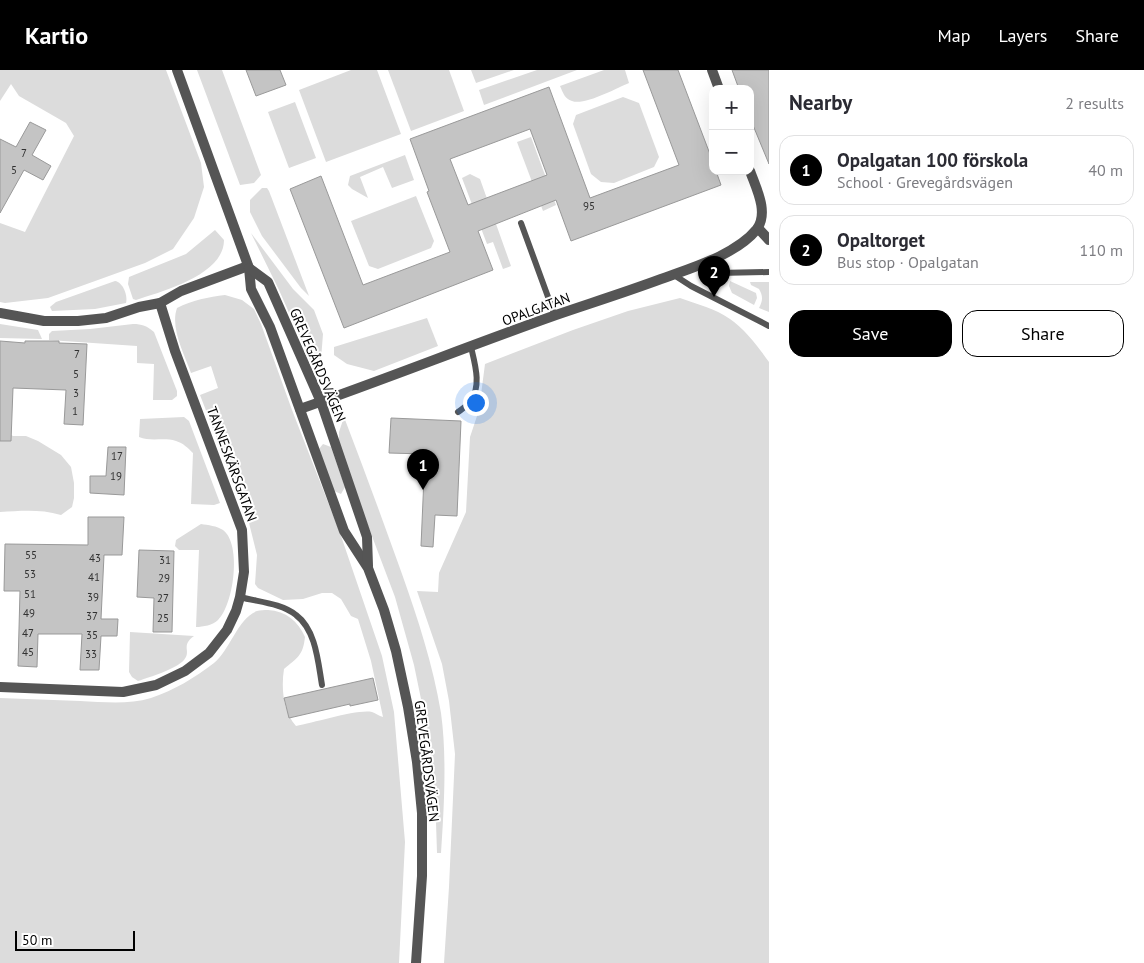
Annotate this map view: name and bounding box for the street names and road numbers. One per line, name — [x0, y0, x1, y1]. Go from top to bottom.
street label: OPALGATAN — [499, 288, 573, 330]
street label: GREVEGÅRDSVÄGEN — [286, 305, 350, 425]
street label: TANNESKÄRSGATAN — [203, 404, 261, 524]
street label: GREVEGÅRDSVÄGEN — [411, 699, 443, 823]

